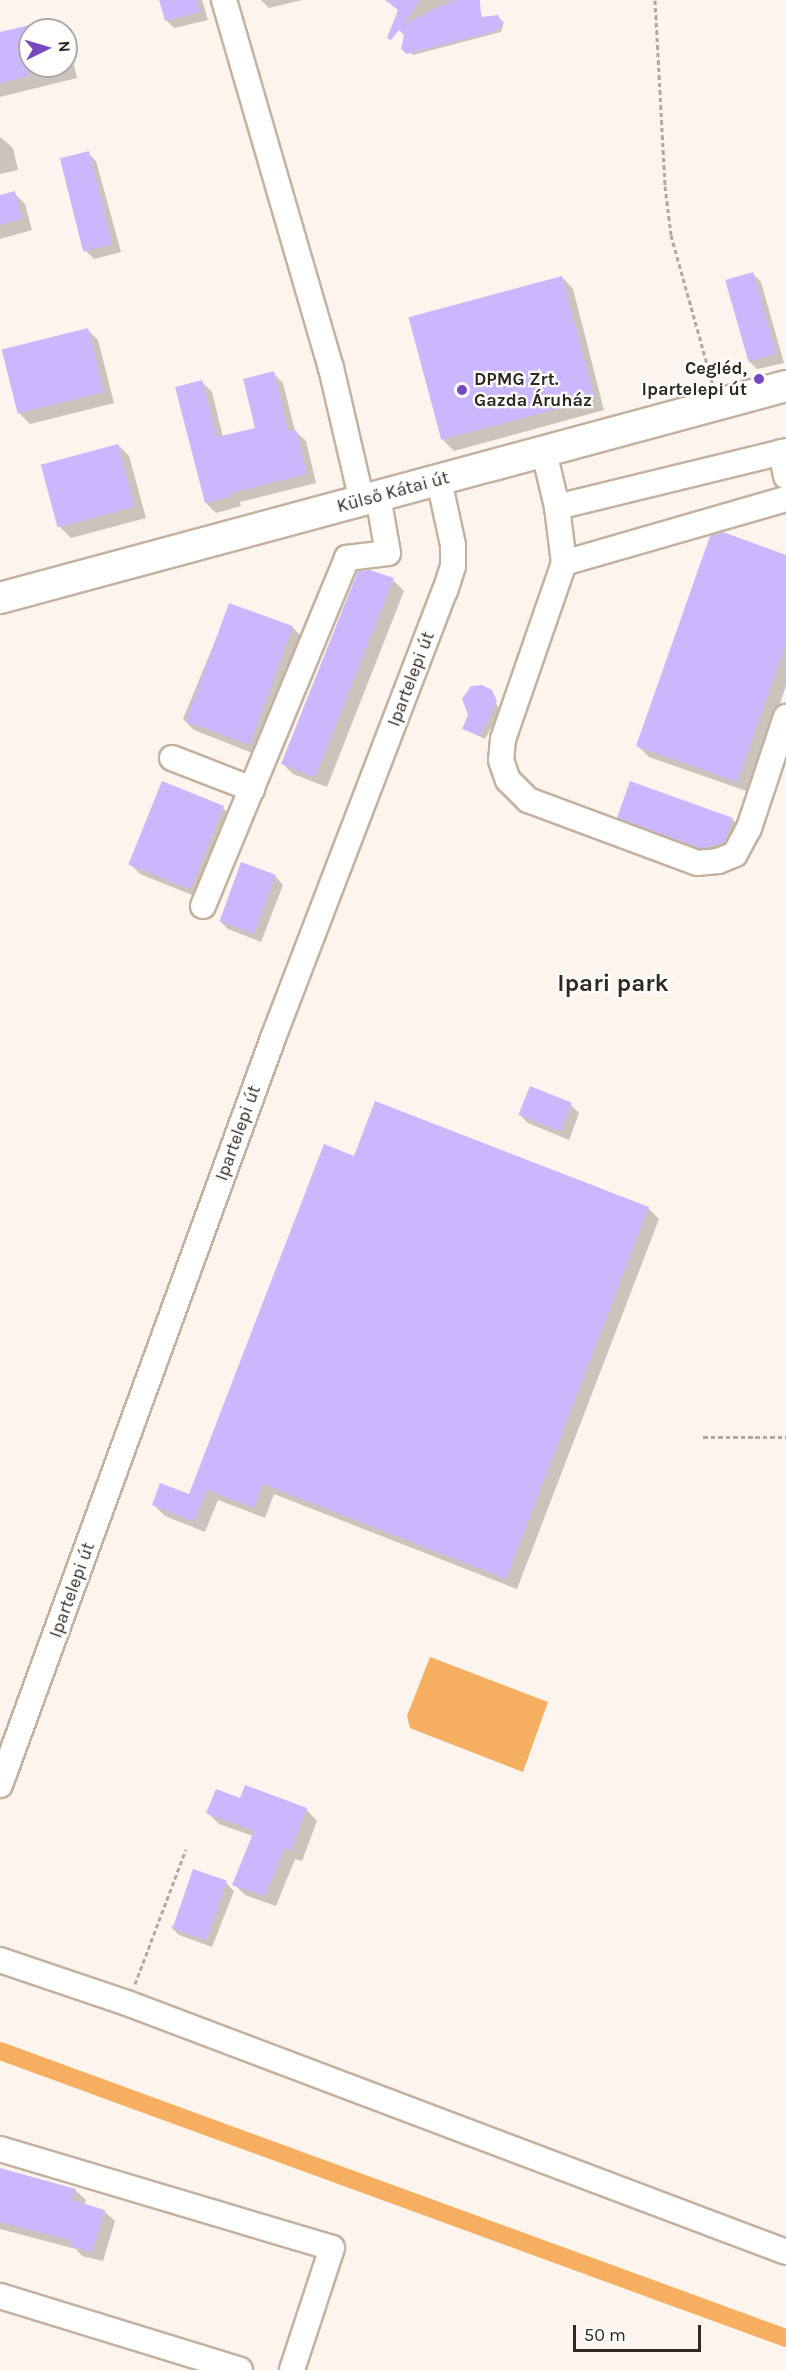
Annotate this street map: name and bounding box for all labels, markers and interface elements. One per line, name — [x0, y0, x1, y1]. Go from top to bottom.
north arrow — [18, 18, 78, 78]
text: N — [54, 40, 74, 53]
place label: Cegléd, Ipartelepi út — [641, 358, 747, 400]
place label: DPMG Zrt. Gazda Áruház — [474, 369, 592, 412]
marker: Cegléd, Ipartelepi út — [752, 372, 766, 386]
marker: DPMG Zrt. Gazda Áruház — [455, 383, 469, 397]
street label: Külső Kátai út — [335, 467, 451, 517]
street label: Ipartelepi út — [383, 628, 439, 730]
district label: Ipari park — [557, 970, 669, 998]
street label: Ipartelepi út — [211, 1082, 265, 1184]
street label: Ipartelepi út — [45, 1539, 99, 1641]
scale bar — [576, 2313, 704, 2351]
text: 50 m — [584, 2324, 626, 2346]

